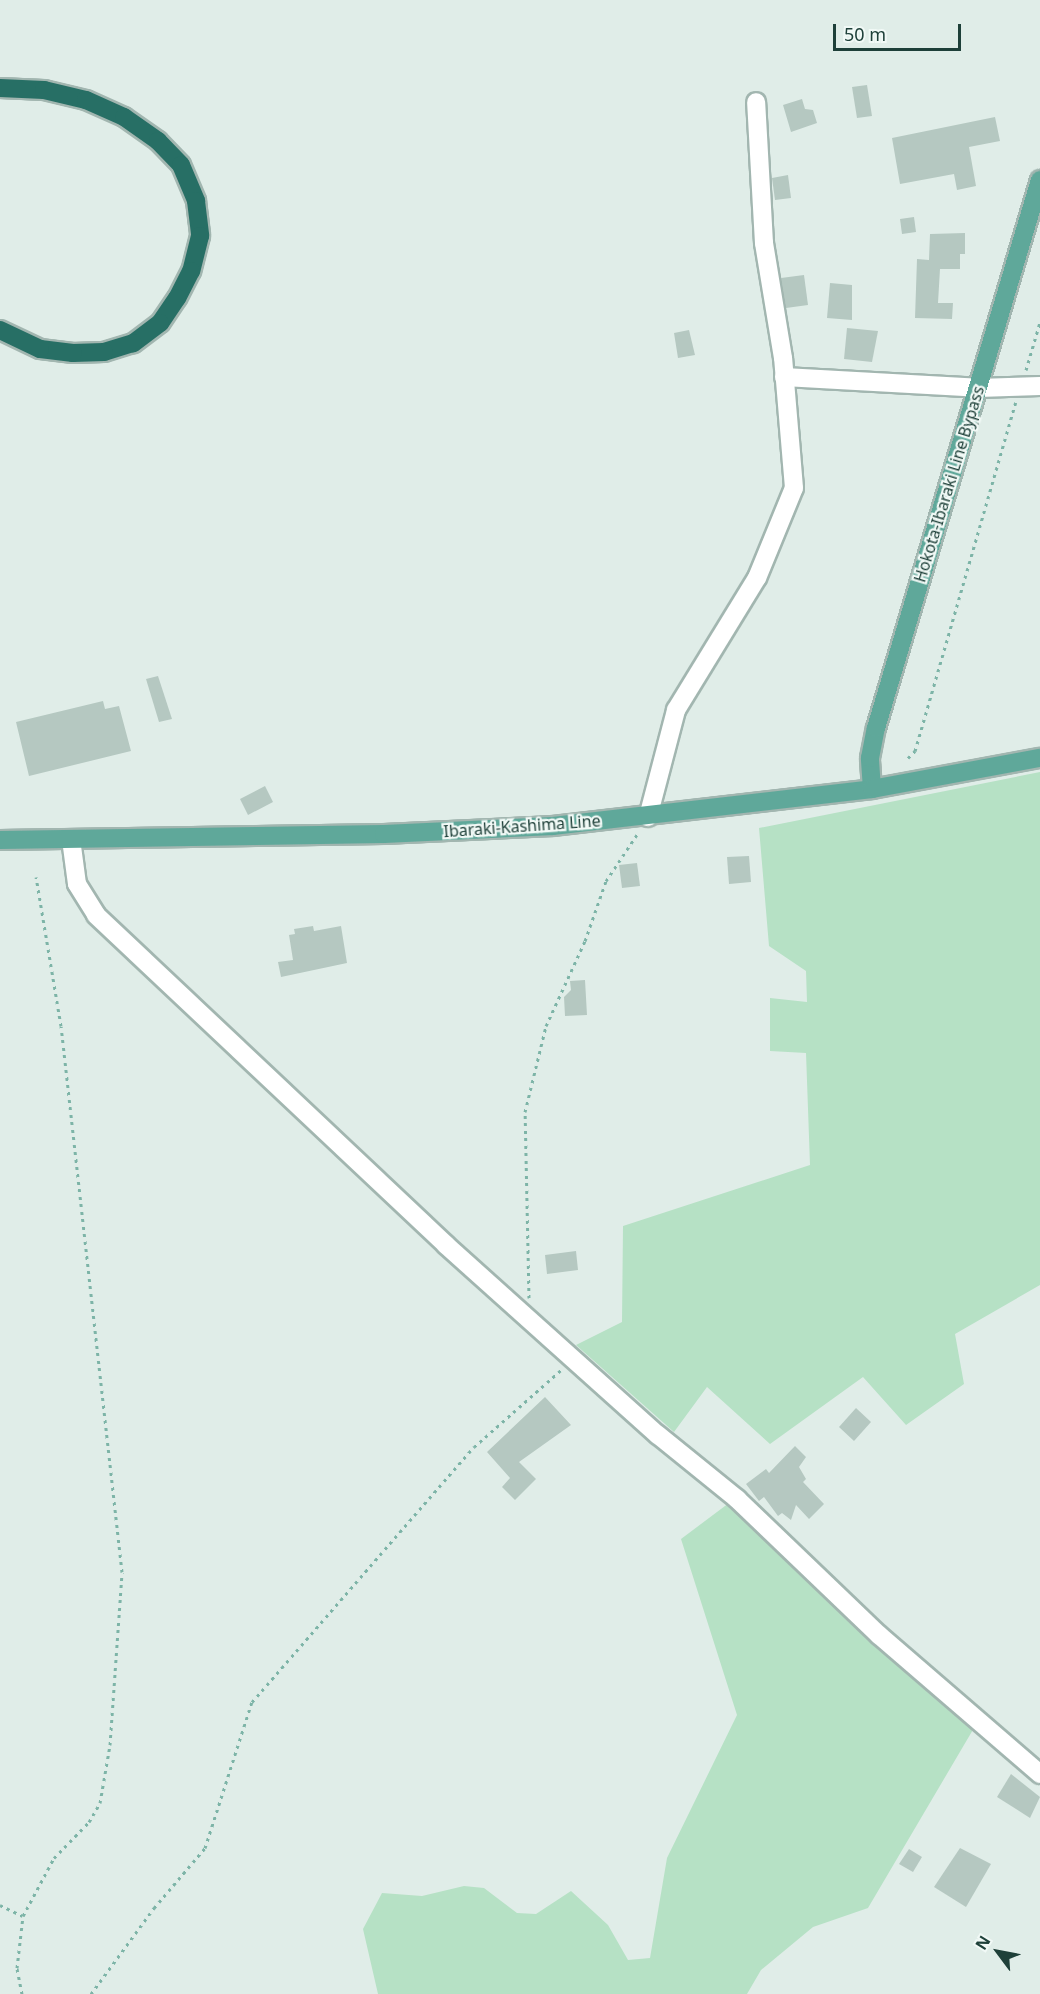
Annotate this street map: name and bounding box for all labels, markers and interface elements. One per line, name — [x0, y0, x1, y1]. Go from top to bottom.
scale bar — [836, 12, 964, 50]
text: 50 m — [844, 22, 886, 46]
street label: Hokota-Ibaraki Line Bypass — [910, 384, 988, 584]
street label: Ibaraki-Kashima Line — [443, 811, 601, 841]
north arrow — [968, 1922, 1028, 1982]
text: N — [970, 1931, 996, 1954]

